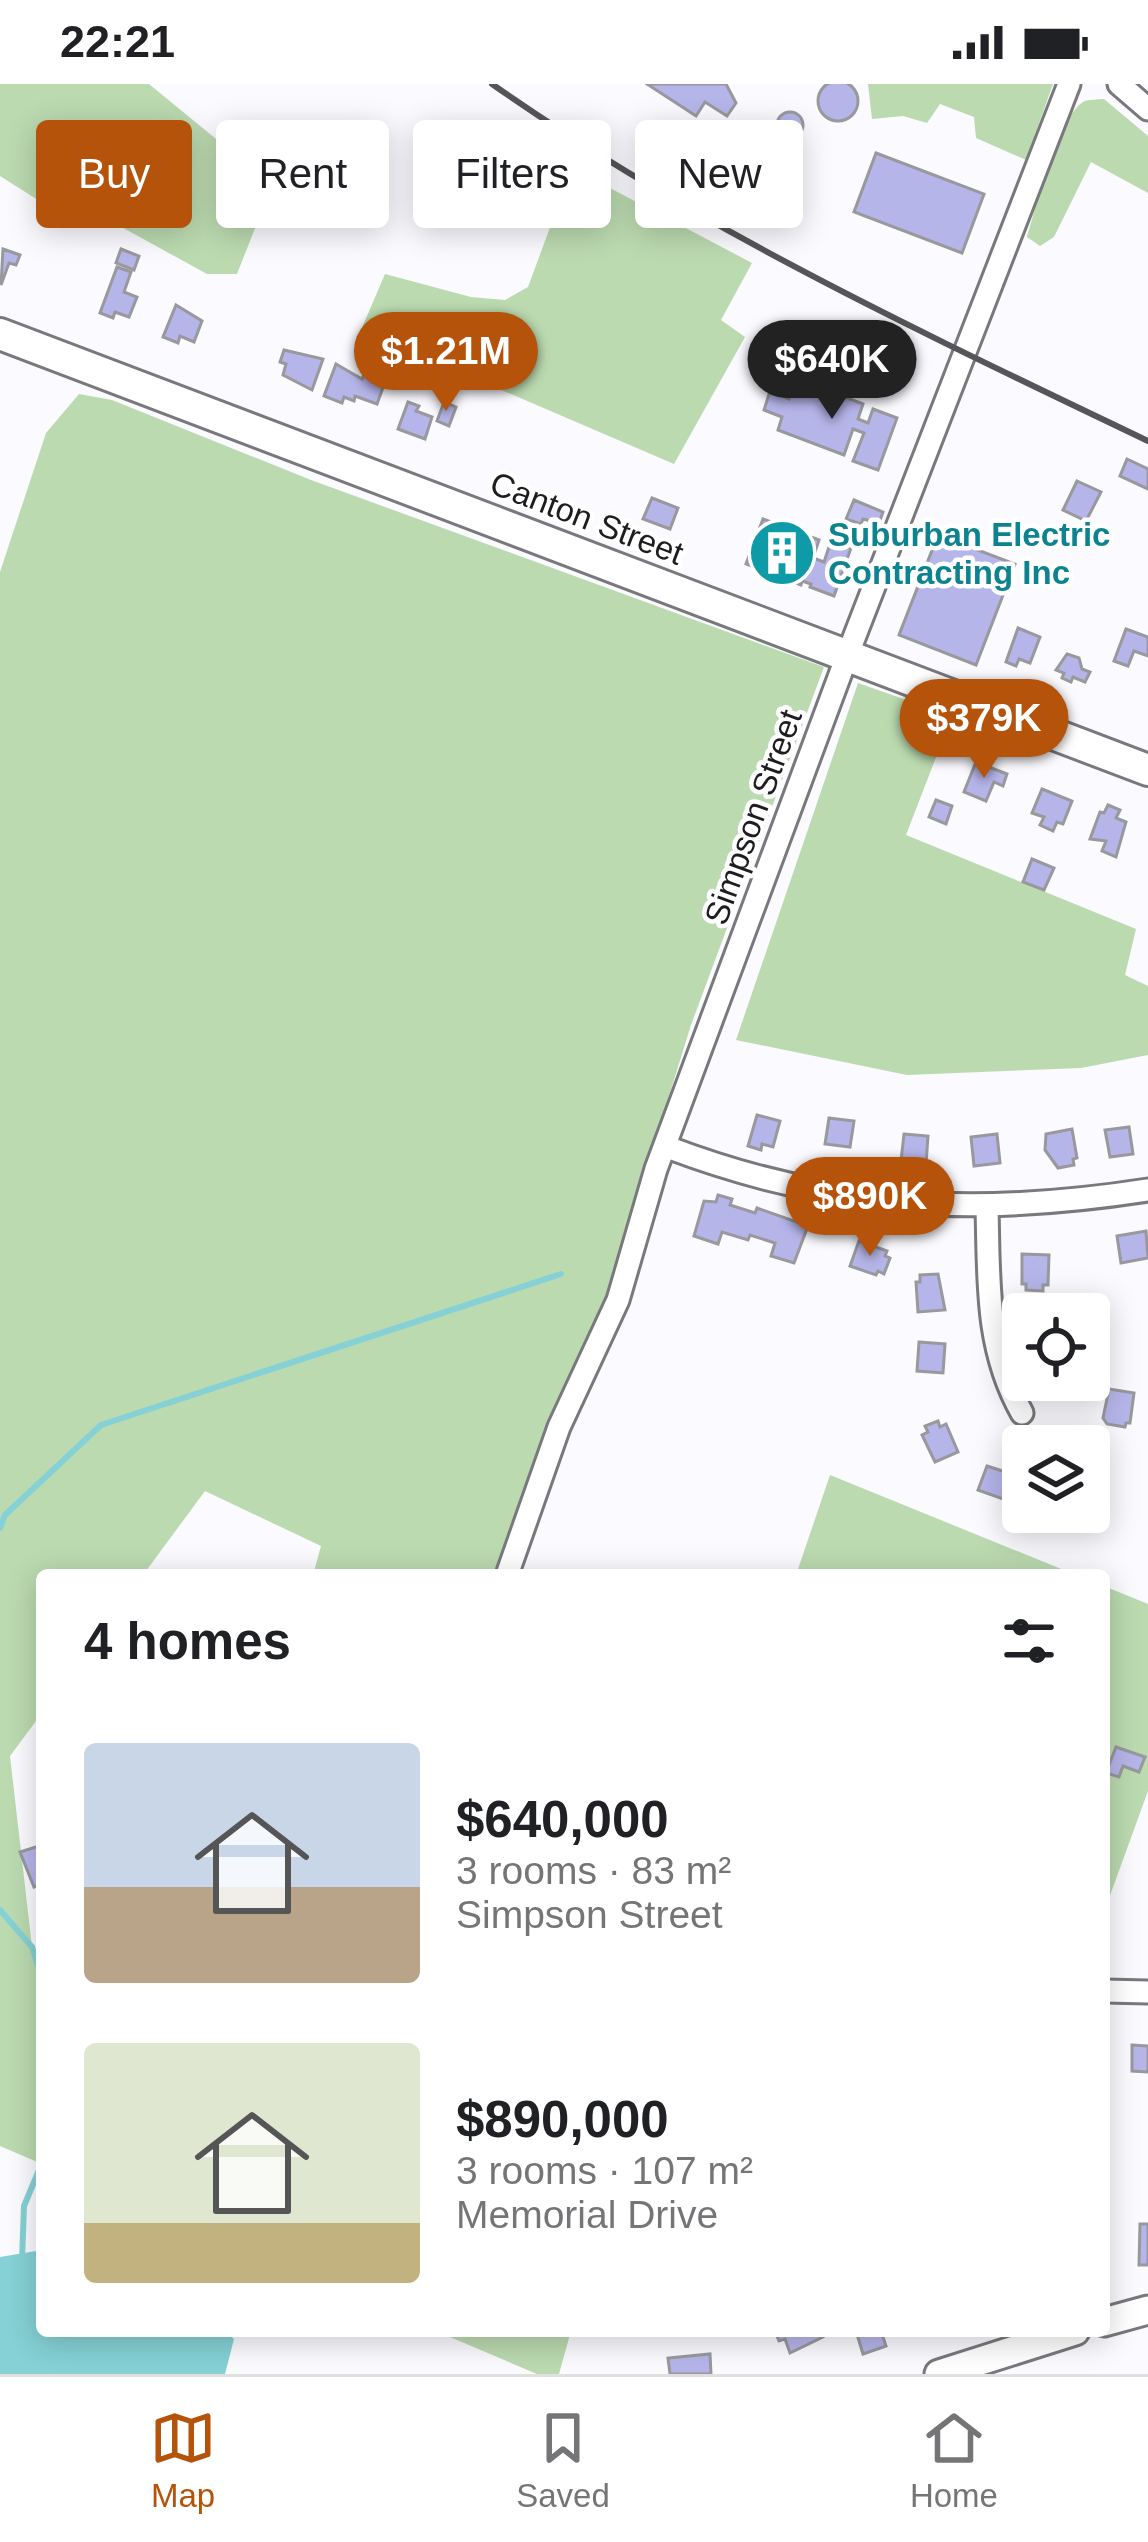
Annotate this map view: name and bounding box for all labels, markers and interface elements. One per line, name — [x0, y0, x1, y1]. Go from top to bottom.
text: 22:21 — [60, 16, 175, 67]
chip: Buy — [36, 120, 192, 228]
chip: Rent — [216, 120, 389, 228]
chip: Filters — [413, 120, 611, 228]
chip: New — [635, 120, 803, 228]
pin: $1.21M — [348, 312, 544, 414]
pin: $640K — [748, 320, 916, 422]
text: $1.21M — [381, 329, 511, 372]
text: $640K — [775, 337, 889, 380]
street label: Canton Street — [485, 464, 689, 572]
place label: Suburban Electric Contracting Inc — [828, 516, 1110, 591]
building icon: Suburban Electric Contracting Inc — [747, 518, 817, 588]
pin: $379K — [900, 679, 1068, 781]
text: $379K — [927, 696, 1041, 739]
street label: Simpson Street — [697, 705, 809, 929]
pin: $890K — [786, 1157, 954, 1259]
text: $890K — [813, 1174, 927, 1217]
map controls — [1002, 1293, 1110, 1533]
button: locate — [1002, 1293, 1110, 1401]
button: layers — [1002, 1425, 1110, 1533]
icon: filters — [996, 1608, 1062, 1674]
text: 4 homes — [84, 1613, 291, 1670]
icon: home — [180, 1791, 324, 1935]
text: $640,000 — [456, 1791, 669, 1848]
text: 3 rooms · 83 m² — [456, 1849, 731, 1892]
text: Simpson Street — [456, 1893, 723, 1936]
icon: home — [180, 2091, 324, 2235]
text: $890,000 — [456, 2091, 669, 2148]
text: 3 rooms · 107 m² — [456, 2149, 753, 2192]
text: Memorial Drive — [456, 2193, 718, 2236]
tab: Map — [150, 2405, 216, 2515]
tab: Saved — [516, 2405, 610, 2515]
tab: Home — [910, 2405, 998, 2515]

